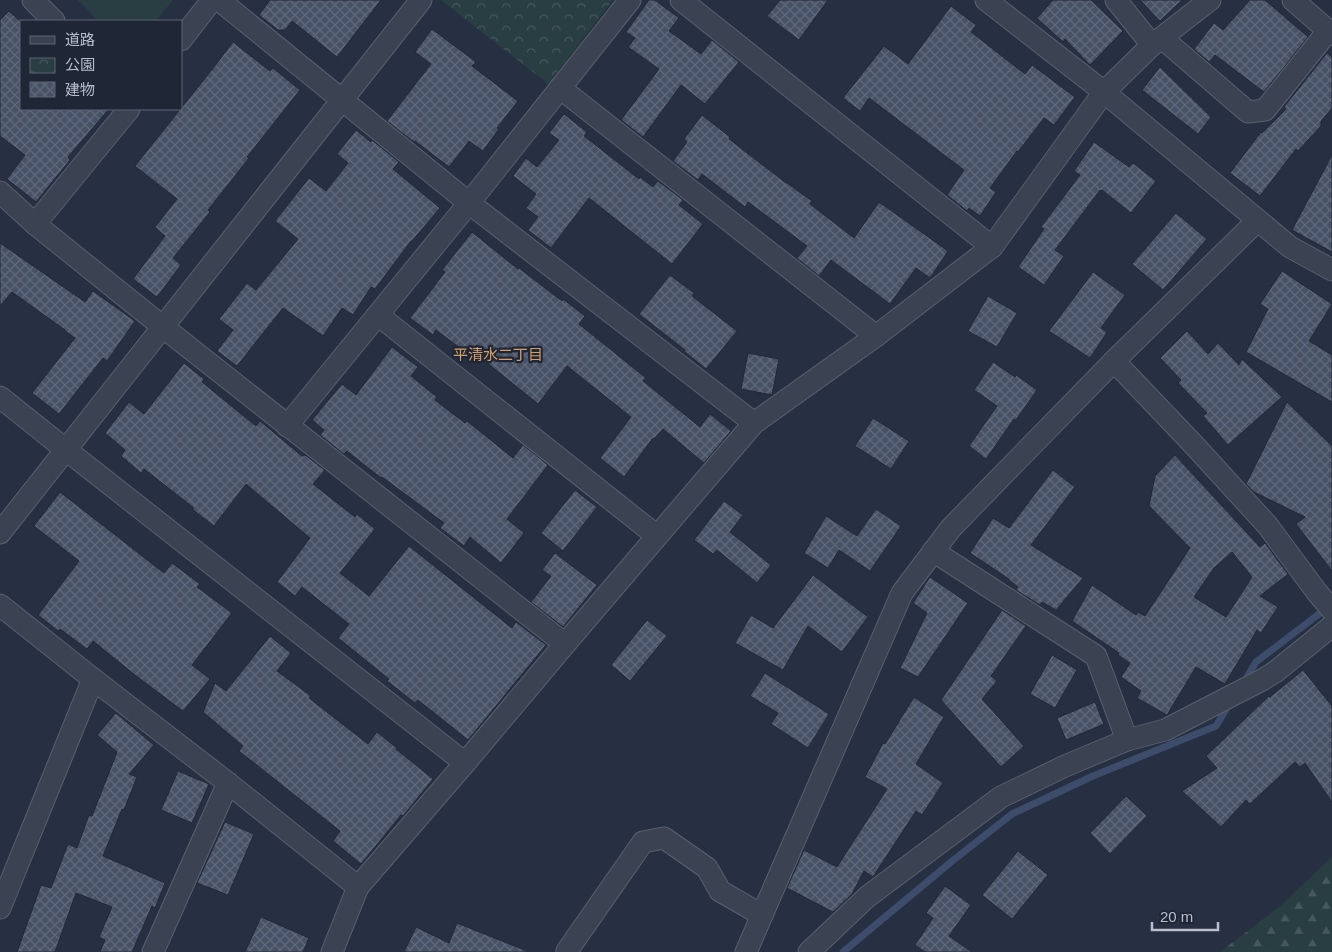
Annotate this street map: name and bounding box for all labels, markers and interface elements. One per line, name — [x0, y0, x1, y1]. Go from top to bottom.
legend — [20, 20, 182, 110]
text: 道路 — [65, 31, 95, 48]
text: 公園 — [65, 56, 95, 73]
text: 建物 — [65, 81, 95, 98]
district label: 平清水二丁目 — [453, 346, 543, 363]
scale bar — [1152, 900, 1218, 932]
text: 20 m — [1160, 908, 1193, 925]

